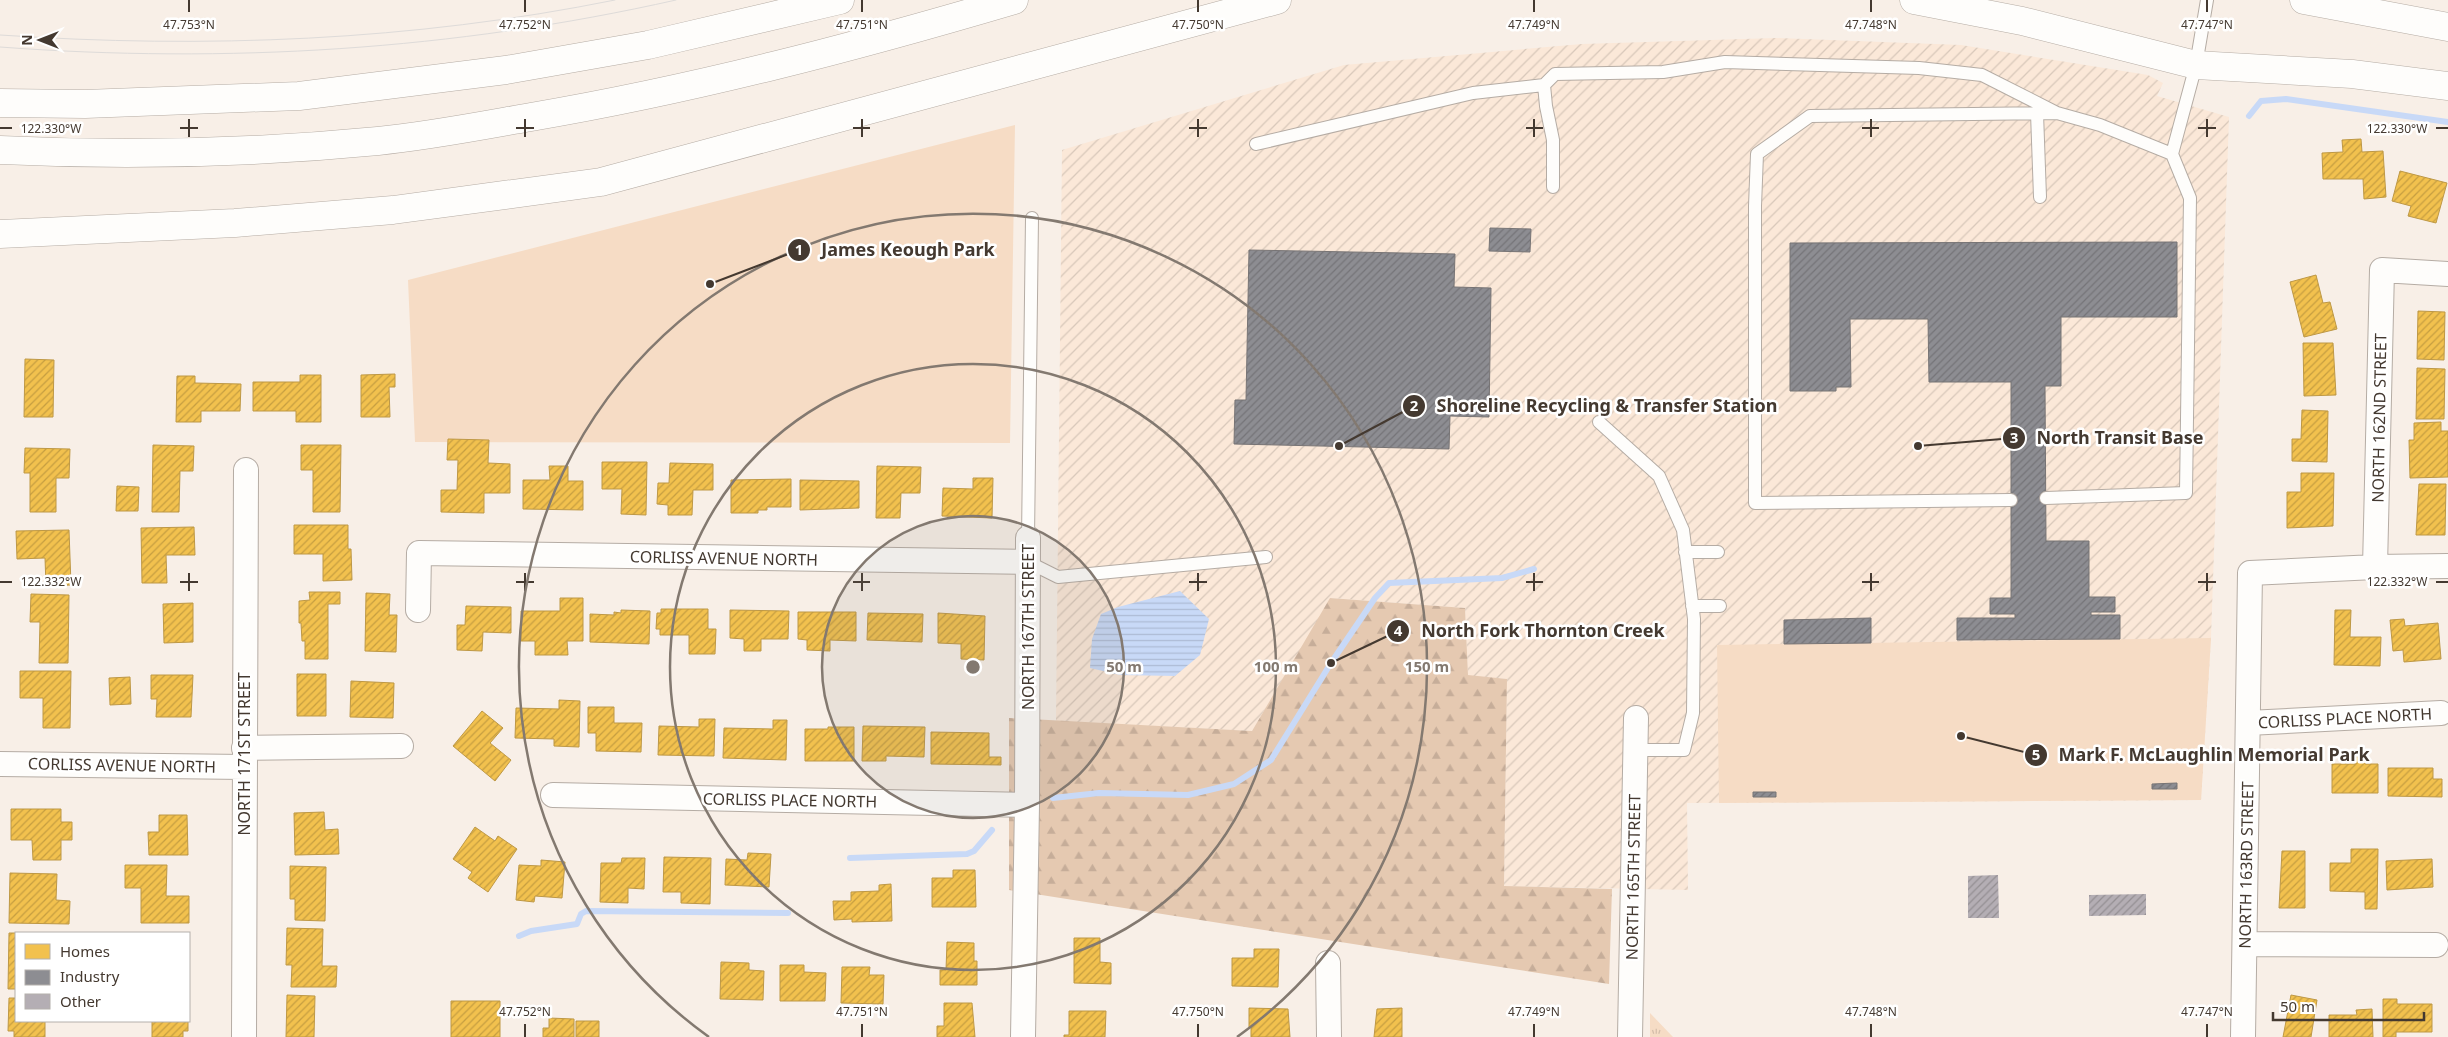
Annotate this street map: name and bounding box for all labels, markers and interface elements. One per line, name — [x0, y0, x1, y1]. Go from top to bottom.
north arrow — [15, 15, 65, 65]
text: 47.753°N — [163, 16, 215, 33]
text: 47.752°N — [499, 16, 551, 33]
text: 47.751°N — [836, 16, 888, 33]
text: 47.750°N — [1172, 16, 1224, 33]
text: 47.749°N — [1508, 16, 1560, 33]
text: 47.748°N — [1845, 16, 1897, 33]
text: 47.747°N — [2181, 16, 2233, 33]
text: N — [17, 34, 36, 46]
text: 122.330°W — [21, 120, 81, 137]
text: 122.330°W — [2367, 120, 2427, 137]
callout: James Keough Park — [786, 233, 1005, 266]
text: James Keough Park — [819, 237, 995, 261]
text: 1 — [795, 239, 803, 259]
street label: NORTH 162ND STREET — [2367, 333, 2391, 503]
callout: Shoreline Recycling & Transfer Station — [1401, 390, 1787, 423]
text: Shoreline Recycling & Transfer Station — [1436, 393, 1778, 417]
text: 2 — [1410, 395, 1419, 415]
callout: North Transit Base — [2001, 421, 2213, 454]
text: North Transit Base — [2036, 425, 2204, 449]
text: 3 — [2010, 427, 2018, 447]
street label: NORTH 167TH STREET — [1017, 544, 1039, 710]
street label: CORLISS AVENUE NORTH — [630, 545, 818, 571]
text: 122.332°W — [21, 573, 81, 590]
text: 122.332°W — [2367, 573, 2427, 590]
callout: North Fork Thornton Creek — [1386, 615, 1674, 648]
text: North Fork Thornton Creek — [1421, 618, 1666, 642]
text: 4 — [1394, 620, 1403, 640]
text: 50 m — [1106, 656, 1142, 676]
text: 100 m — [1254, 656, 1298, 676]
text: 150 m — [1405, 656, 1449, 676]
centre of rings — [964, 658, 982, 676]
street label: NORTH 171ST STREET — [233, 672, 255, 836]
street label: CORLISS PLACE NORTH — [2257, 702, 2433, 734]
callout: Mark F. McLaughlin Memorial Park — [2023, 738, 2379, 771]
text: Mark F. McLaughlin Memorial Park — [2058, 742, 2370, 766]
text: 5 — [2032, 744, 2040, 764]
street label: CORLISS AVENUE NORTH — [28, 752, 216, 778]
street label: NORTH 163RD STREET — [2234, 781, 2258, 949]
street label: CORLISS PLACE NORTH — [703, 787, 877, 813]
street label: NORTH 165TH STREET — [1621, 794, 1645, 960]
legend — [15, 932, 190, 1022]
text: Homes — [60, 941, 110, 961]
text: Industry — [60, 966, 120, 986]
scale bar — [2273, 990, 2424, 1022]
text: Other — [60, 991, 101, 1011]
text: 50 m — [2280, 996, 2315, 1016]
text: 47.752°N — [499, 1003, 551, 1020]
text: 47.751°N — [836, 1003, 888, 1020]
text: 47.750°N — [1172, 1003, 1224, 1020]
text: 47.749°N — [1508, 1003, 1560, 1020]
text: 47.748°N — [1845, 1003, 1897, 1020]
text: 47.747°N — [2181, 1003, 2233, 1020]

